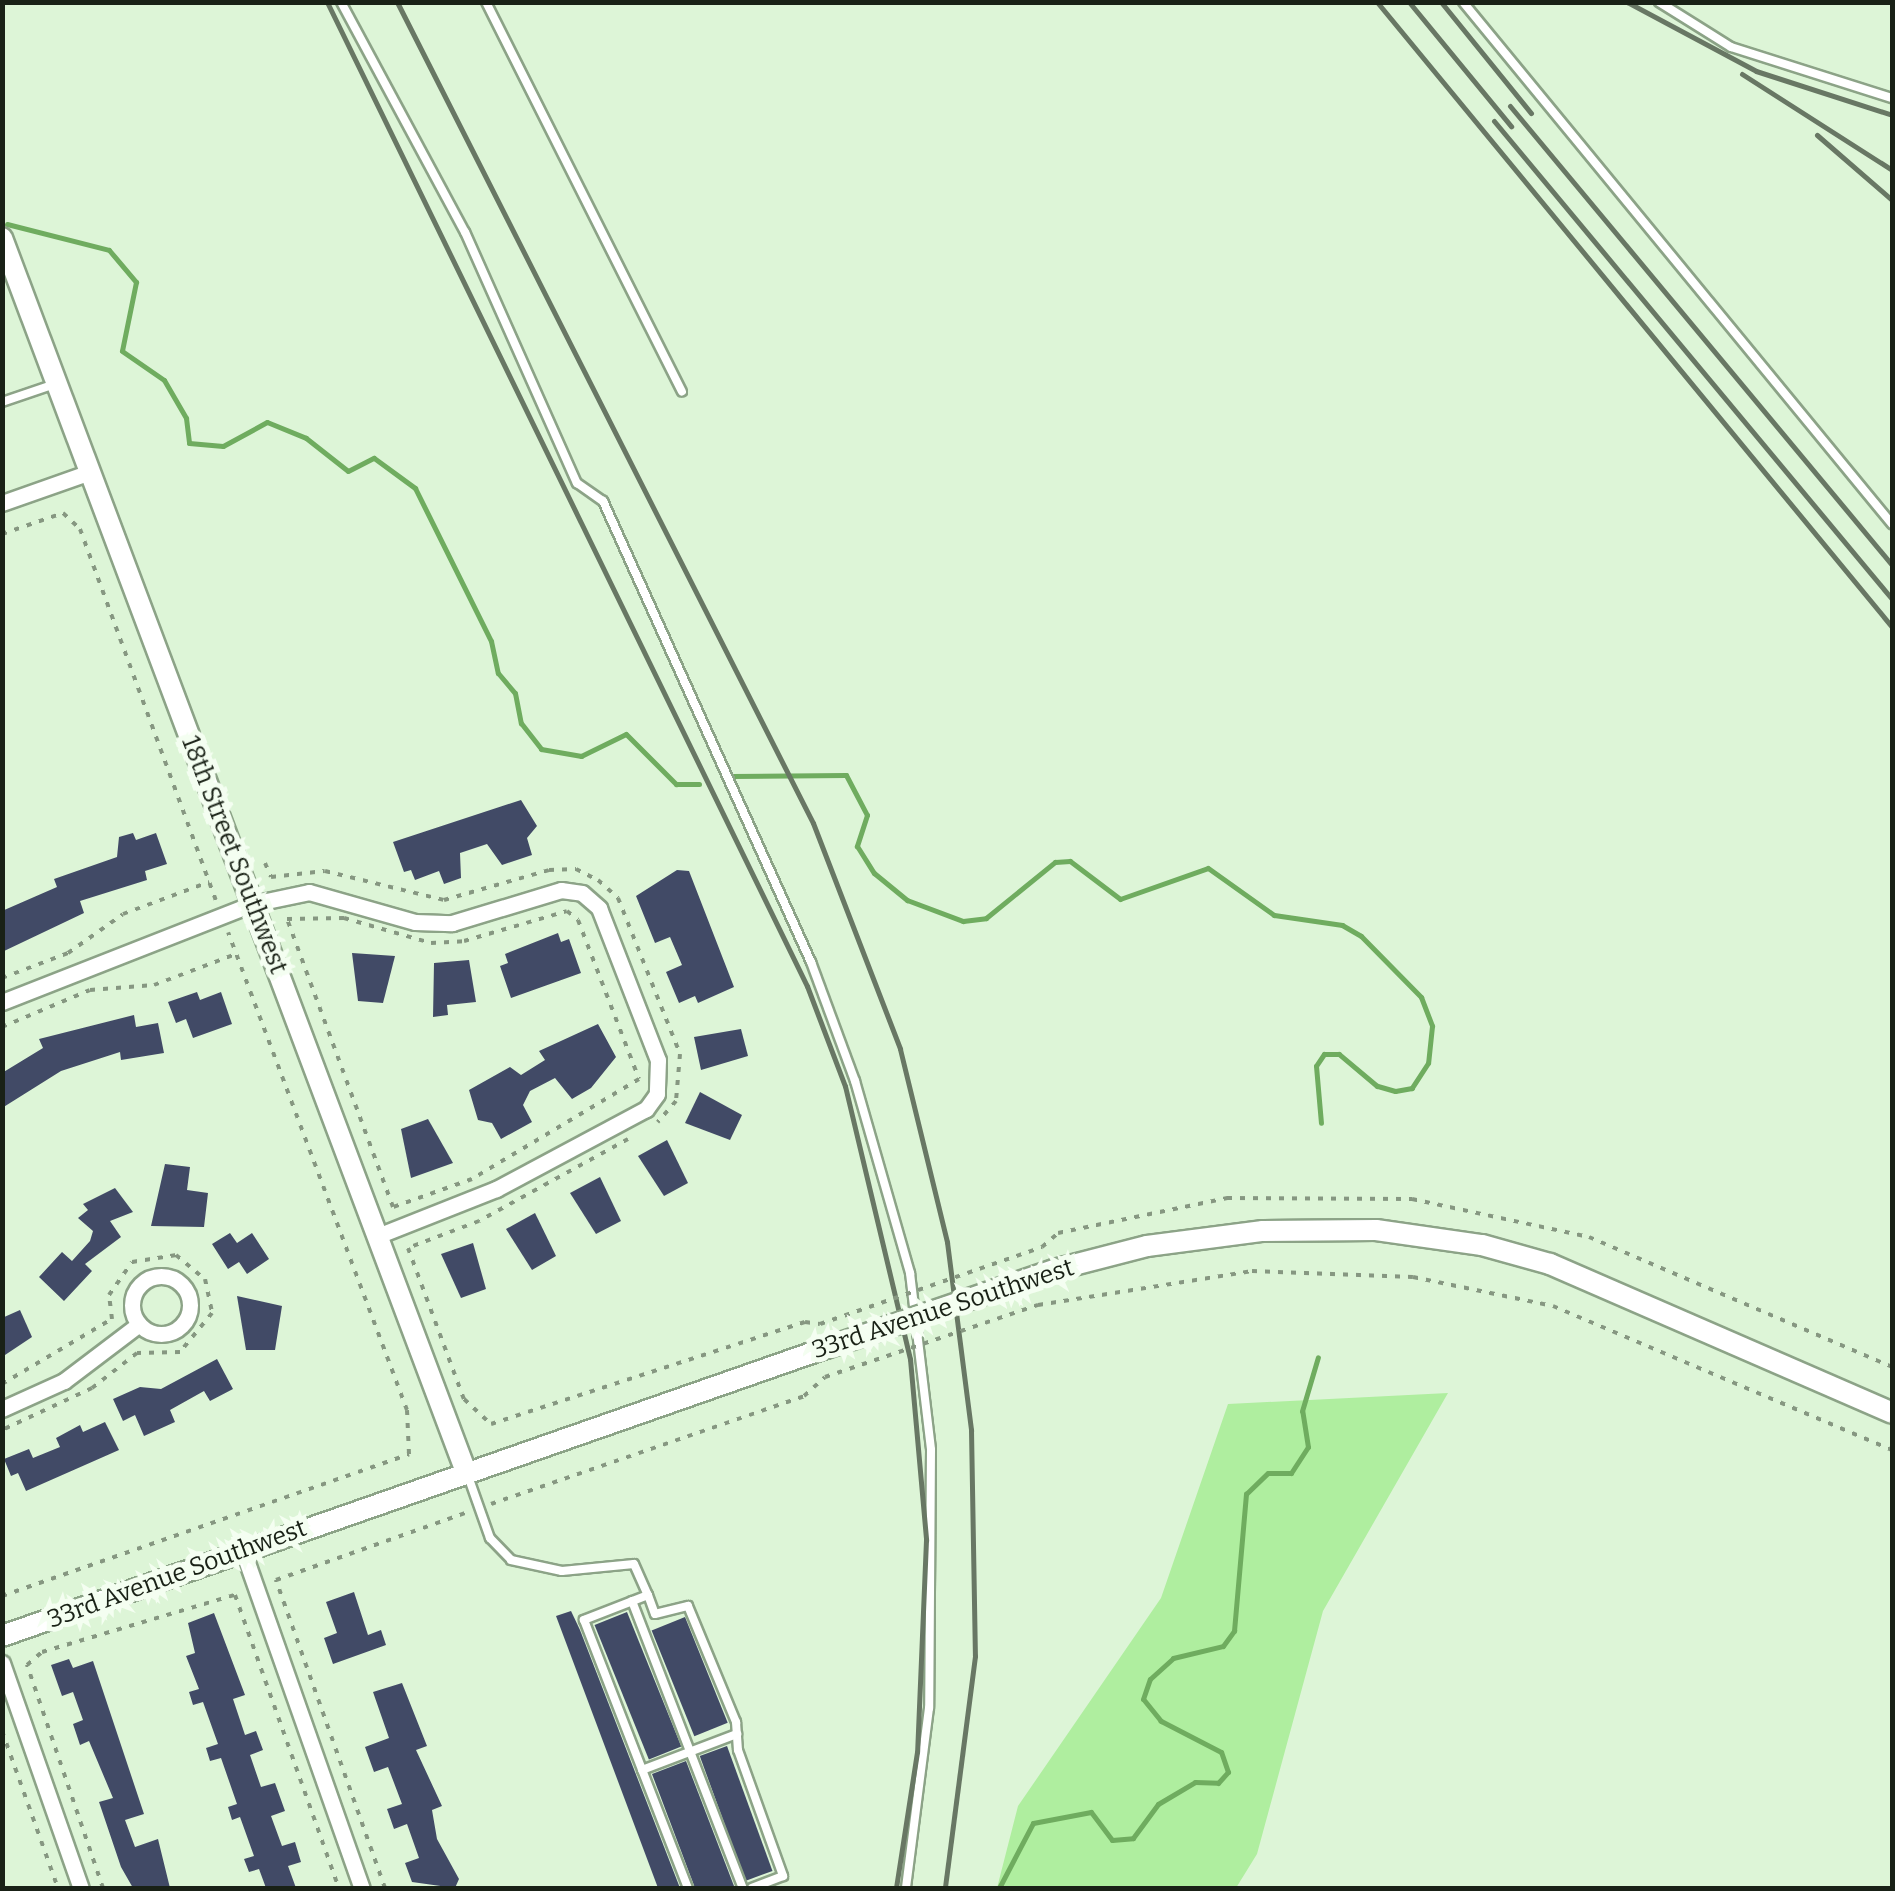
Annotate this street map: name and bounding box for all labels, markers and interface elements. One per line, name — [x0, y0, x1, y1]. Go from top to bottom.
street label: 18th Street Southwest — [175, 732, 293, 978]
street label: 33rd Avenue Southwest — [808, 1253, 1078, 1365]
street label: 33rd Avenue Southwest — [44, 1513, 310, 1635]

